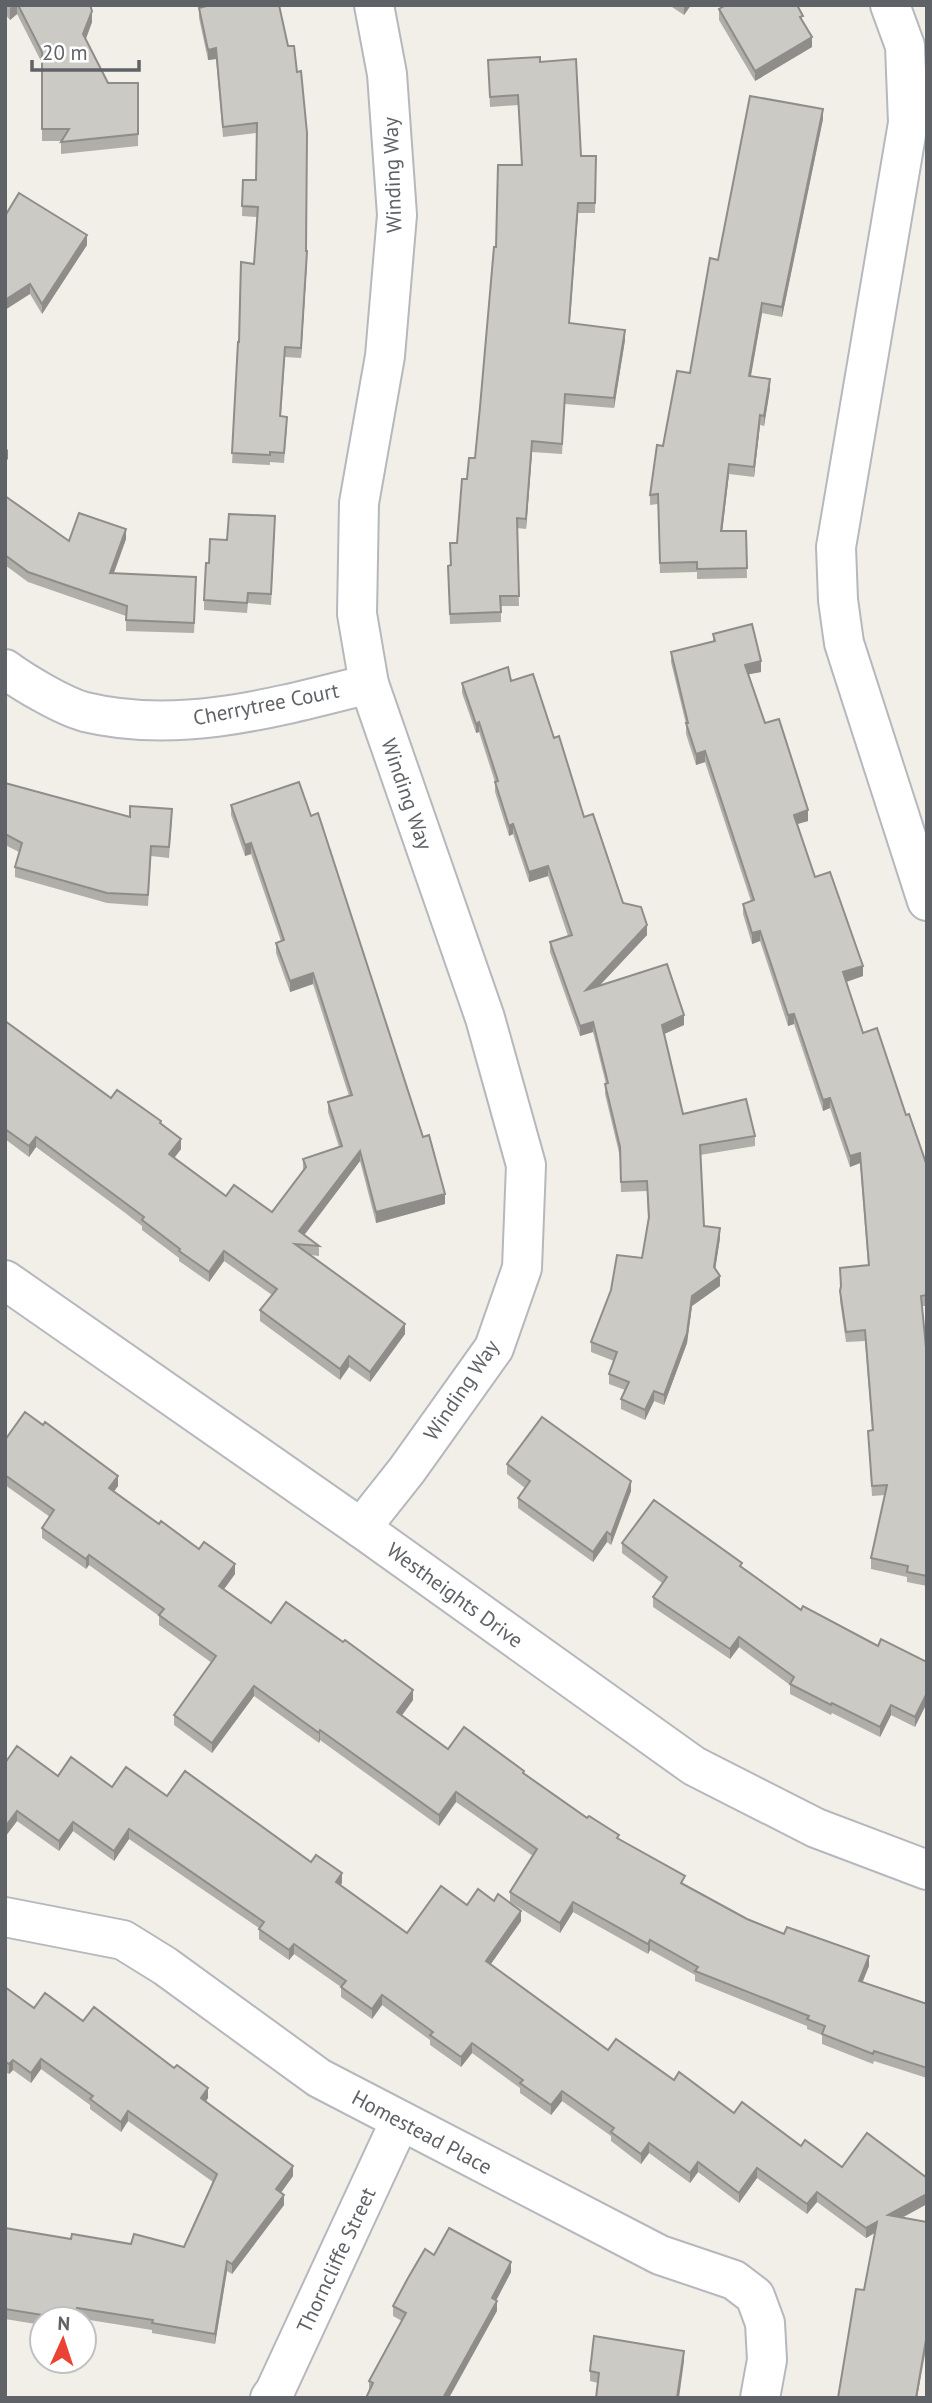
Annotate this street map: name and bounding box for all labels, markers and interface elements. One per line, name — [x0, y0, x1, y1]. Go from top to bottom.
scale bar — [32, 28, 138, 72]
text: 20 m — [42, 39, 88, 66]
street label: Winding Way — [376, 116, 408, 234]
street label: Cherrytree Court — [191, 677, 341, 731]
street label: Winding Way — [375, 735, 439, 853]
street label: Winding Way — [417, 1334, 505, 1446]
street label: Westheights Drive — [381, 1536, 529, 1654]
street label: Homestead Place — [347, 2084, 497, 2180]
street label: Thorncliffe Street — [291, 2183, 381, 2337]
north arrow — [28, 2305, 98, 2375]
text: N — [57, 2311, 71, 2335]

